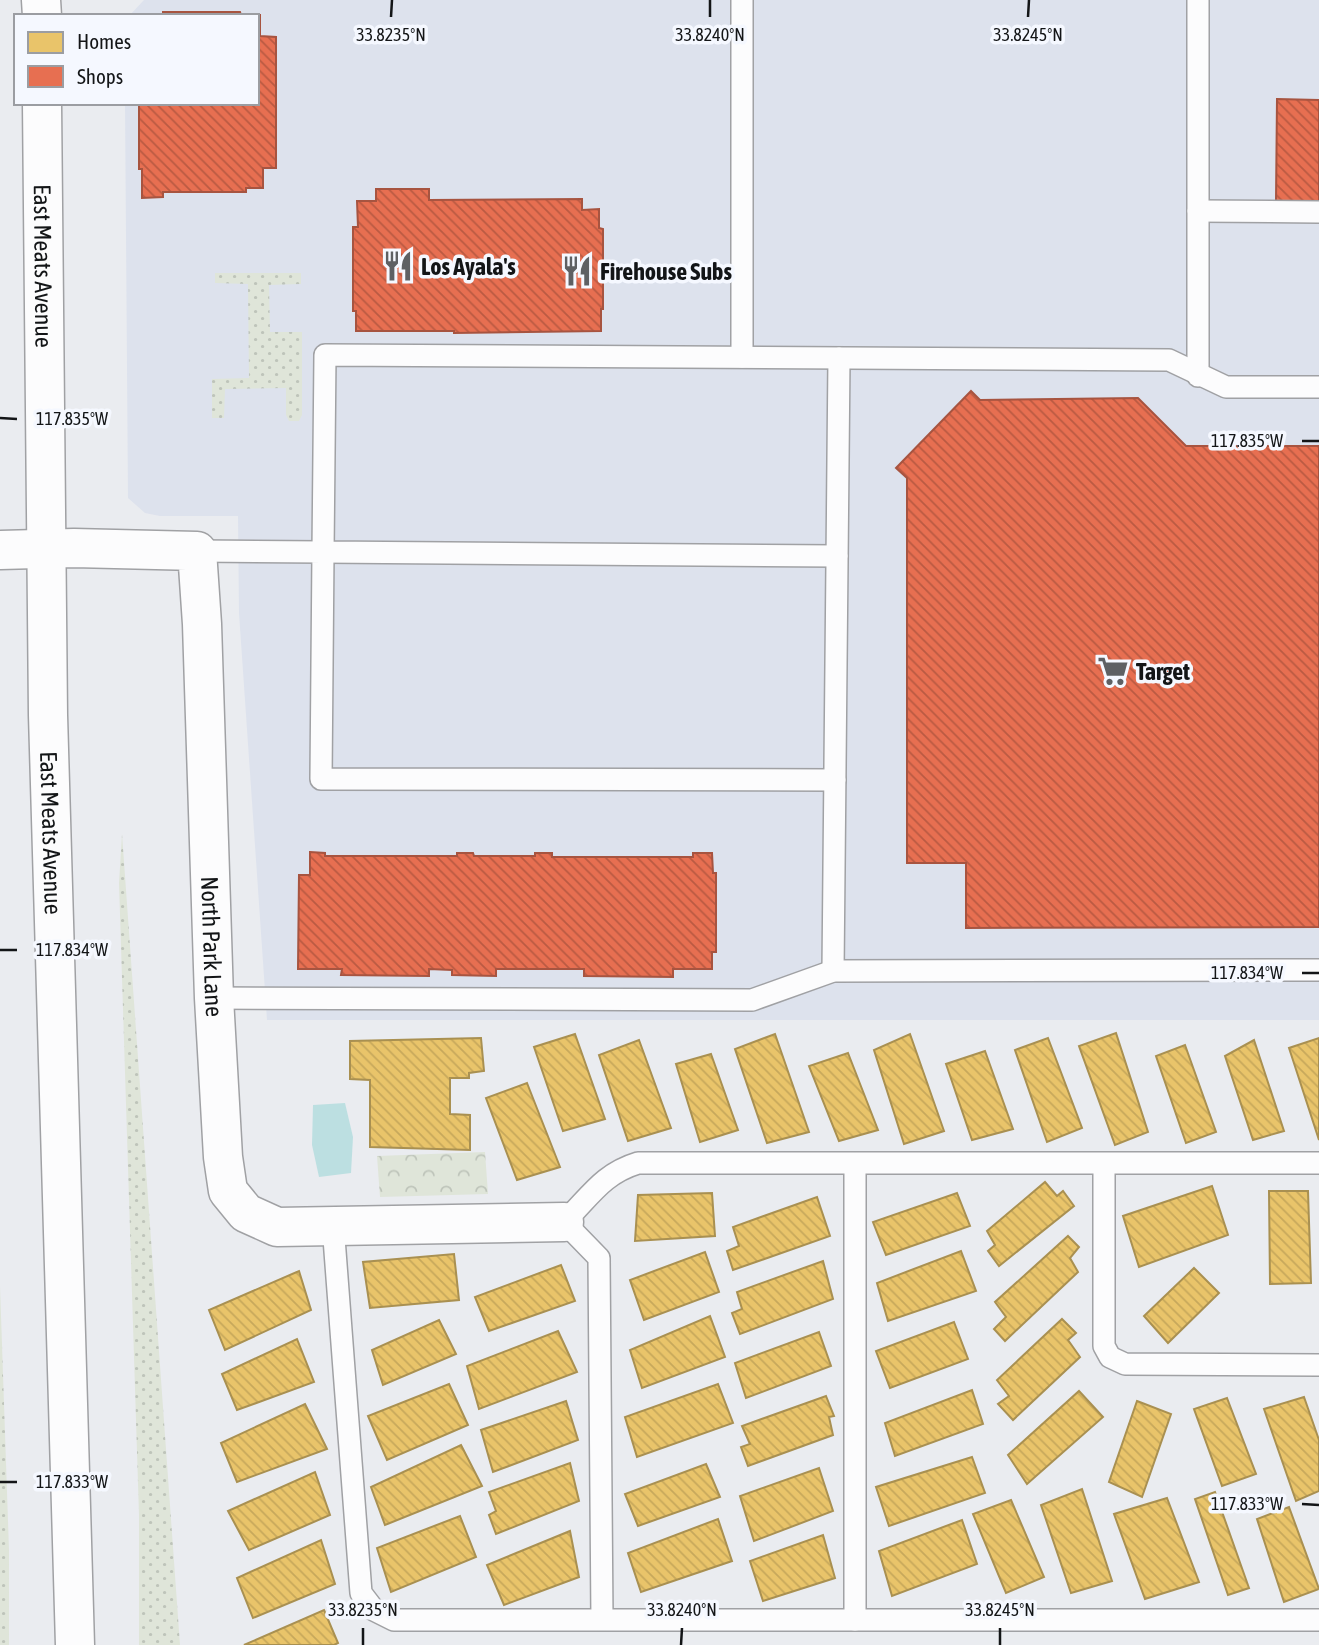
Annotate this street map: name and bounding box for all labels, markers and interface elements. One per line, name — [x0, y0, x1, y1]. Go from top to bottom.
legend — [14, 14, 259, 105]
text: 33.8235°N — [356, 24, 426, 45]
text: 33.8240°N — [675, 24, 745, 45]
text: 33.8245°N — [993, 24, 1063, 45]
text: Homes — [77, 29, 131, 53]
text: Shops — [77, 64, 123, 88]
street label: East Meats Avenue — [29, 184, 58, 348]
restaurant icon: Los Ayala's — [381, 249, 415, 283]
place label: Los Ayala's — [421, 253, 516, 280]
restaurant icon: Firehouse Subs — [560, 254, 594, 288]
place label: Firehouse Subs — [600, 258, 732, 285]
text: 117.835°W — [36, 408, 108, 429]
text: 117.835°W — [1211, 430, 1283, 451]
supermarket icon: Target — [1096, 654, 1130, 688]
place label: Target — [1136, 658, 1190, 685]
street label: East Meats Avenue — [36, 751, 67, 915]
street label: North Park Lane — [197, 876, 229, 1018]
text: 117.834°W — [36, 939, 108, 960]
text: 117.834°W — [1211, 962, 1283, 983]
text: 117.833°W — [36, 1471, 108, 1492]
text: 117.833°W — [1211, 1493, 1283, 1514]
text: 33.8235°N — [328, 1599, 398, 1620]
text: 33.8240°N — [647, 1599, 717, 1620]
text: 33.8245°N — [965, 1599, 1035, 1620]

